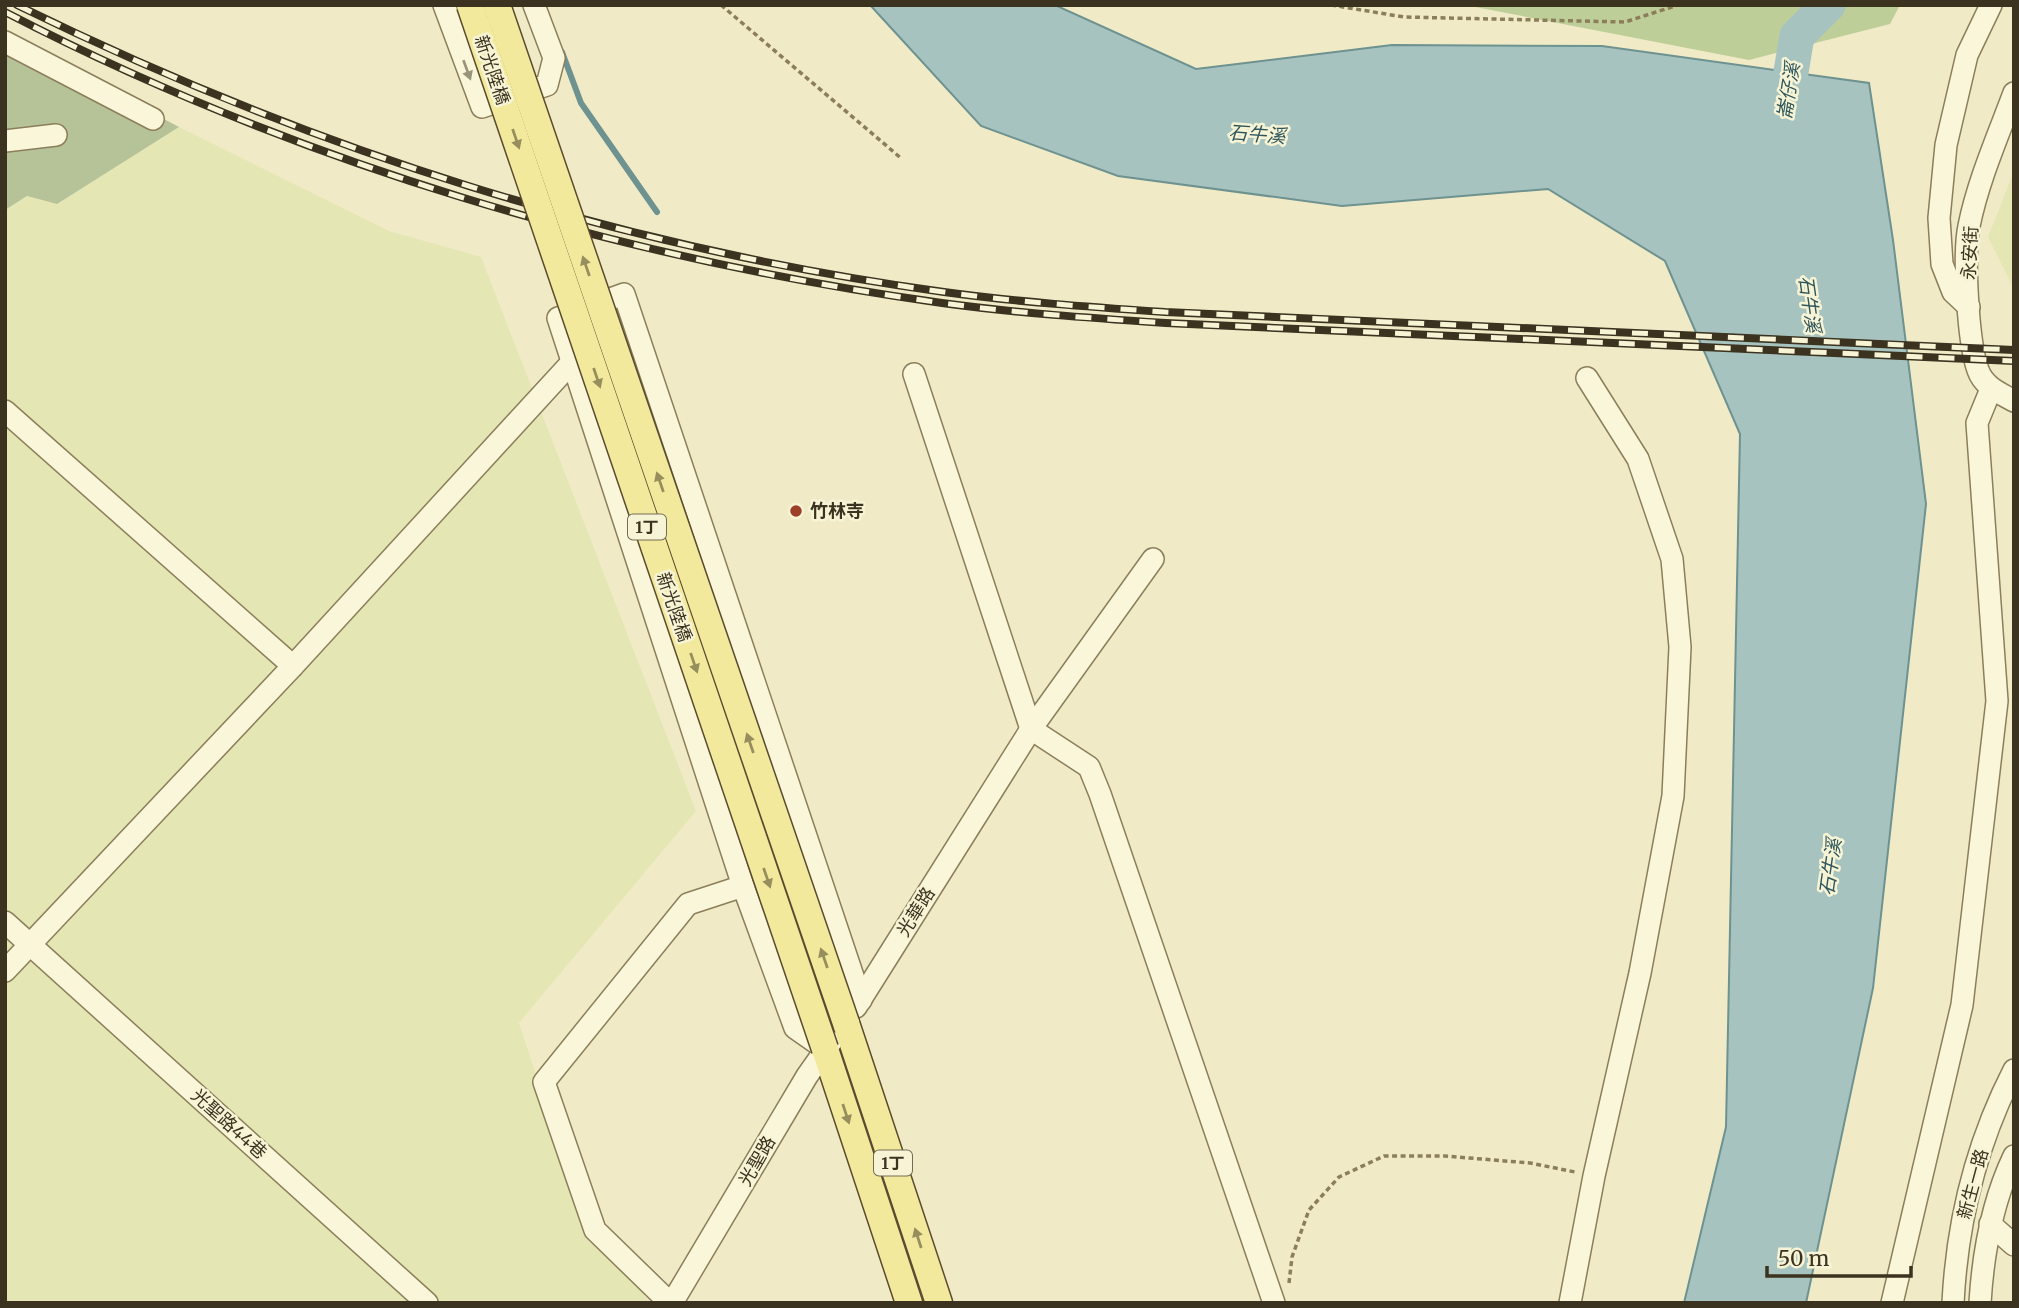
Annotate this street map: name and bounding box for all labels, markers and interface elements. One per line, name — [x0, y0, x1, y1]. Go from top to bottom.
street label: 新光陸橋 — [470, 32, 515, 108]
water label: 崙仔溪 — [1772, 58, 1805, 121]
one-way arrow — [462, 59, 473, 80]
water label: 石牛溪 — [1228, 120, 1289, 148]
one-way arrow — [511, 129, 522, 150]
street label: 永安街 — [1957, 225, 1982, 281]
one-way arrow — [580, 256, 591, 277]
water label: 石牛溪 — [1794, 274, 1826, 337]
one-way arrow — [592, 368, 603, 389]
one-way arrow — [654, 471, 665, 492]
place label: 竹林寺 — [810, 499, 864, 522]
marker: 竹林寺 — [788, 503, 804, 519]
road number: 1丁 — [628, 514, 666, 540]
street label: 新光陸橋 — [652, 569, 697, 645]
one-way arrow — [689, 653, 699, 674]
one-way arrow — [744, 732, 755, 753]
water label: 石牛溪 — [1814, 834, 1846, 897]
one-way arrow — [762, 868, 773, 889]
street label: 光華路 — [892, 883, 940, 941]
one-way arrow — [818, 948, 829, 969]
street label: 光聖路44巷 — [187, 1084, 272, 1164]
one-way arrow — [841, 1104, 852, 1125]
street label: 光聖路 — [733, 1132, 780, 1190]
street label: 新生一路 — [1952, 1146, 1993, 1222]
road number: 1丁 — [874, 1150, 912, 1176]
one-way arrow — [912, 1227, 922, 1248]
scale bar — [1767, 1234, 1910, 1278]
text: 50 m — [1778, 1245, 1829, 1272]

